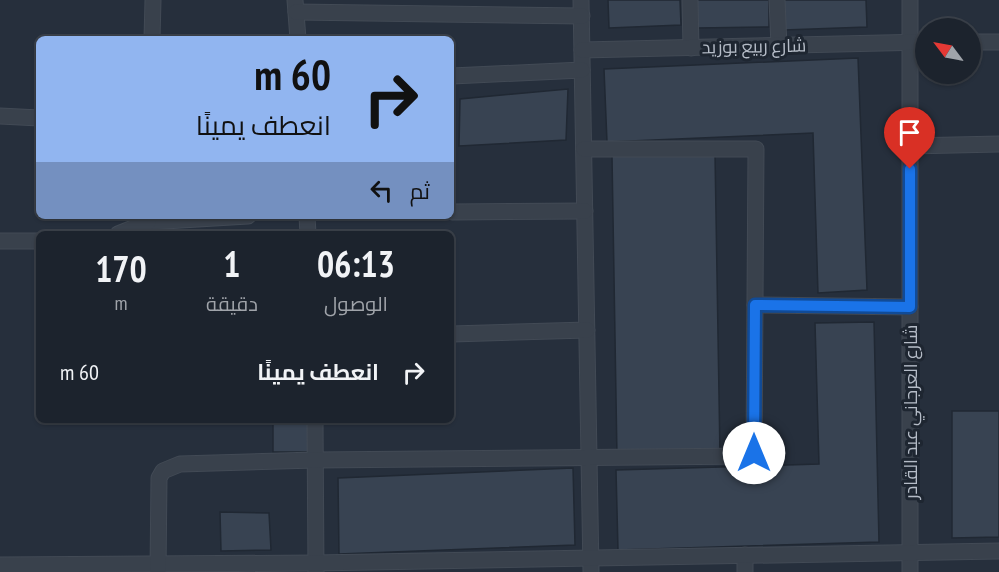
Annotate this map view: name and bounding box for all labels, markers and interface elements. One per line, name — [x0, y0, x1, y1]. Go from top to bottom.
north arrow — [915, 18, 981, 84]
map controls — [915, 18, 981, 84]
street label: شارع ربيع بوزيد — [702, 34, 806, 59]
text: 60 m — [254, 47, 331, 102]
icon: right — [352, 60, 430, 138]
pin — [884, 107, 935, 169]
text: انعطف يمينًا — [196, 108, 331, 142]
icon: arrive — [893, 116, 926, 149]
icon: left — [365, 174, 398, 207]
text: ثم — [410, 177, 430, 205]
text: 1 — [223, 240, 241, 287]
text: 06:13 — [317, 240, 395, 287]
text: 170 — [95, 245, 147, 292]
text: m — [114, 290, 127, 316]
text: دقيقة — [206, 291, 258, 317]
text: الوصول — [324, 291, 388, 317]
street label: شارع العرجاني عبد القادر — [899, 325, 925, 500]
icon: right — [397, 356, 430, 389]
text: 60 m — [60, 358, 99, 386]
text: انعطف يمينًا — [257, 358, 379, 386]
position arrow — [722, 421, 786, 485]

